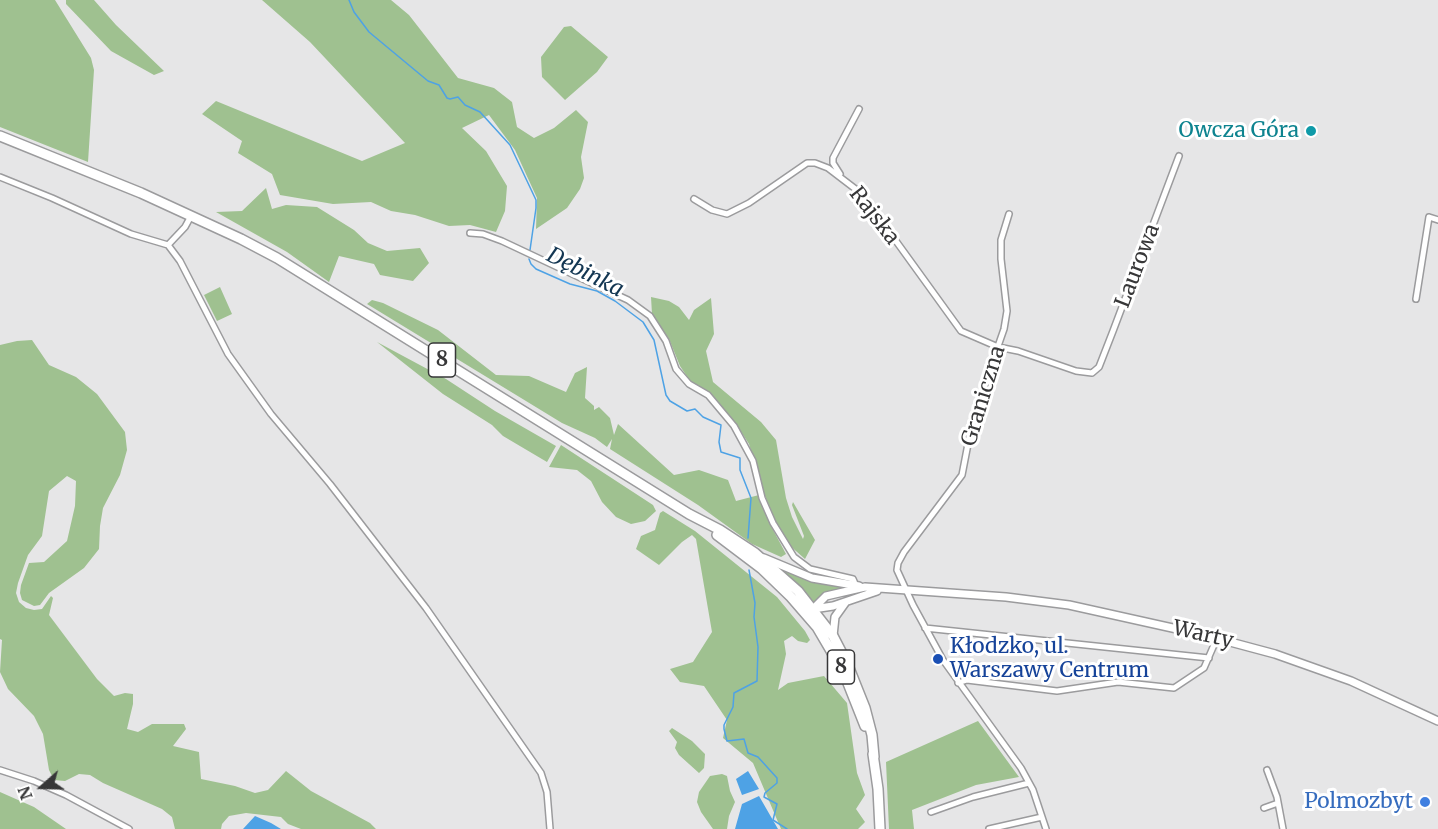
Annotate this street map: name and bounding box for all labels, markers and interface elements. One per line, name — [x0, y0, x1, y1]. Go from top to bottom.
place label: Owcza Góra — [1178, 118, 1299, 144]
marker: Owcza Góra — [1304, 124, 1318, 138]
street label: Rajska — [844, 182, 904, 250]
street label: Laurowa — [1111, 221, 1165, 311]
water label: Dębinka — [542, 242, 628, 304]
road number: 8 — [428, 343, 456, 377]
street label: Graniczna — [957, 343, 1011, 449]
street label: Warty — [1170, 616, 1236, 654]
place label: Kłodzko, ul. Warszawy Centrum — [950, 634, 1149, 684]
road number: 8 — [828, 650, 854, 684]
marker: Kłodzko, ul. Warszawy Centrum — [931, 652, 945, 666]
north arrow — [12, 757, 72, 817]
text: N — [14, 784, 37, 803]
place label: Polmozbyt — [1304, 789, 1413, 815]
marker: Polmozbyt — [1418, 795, 1432, 809]

